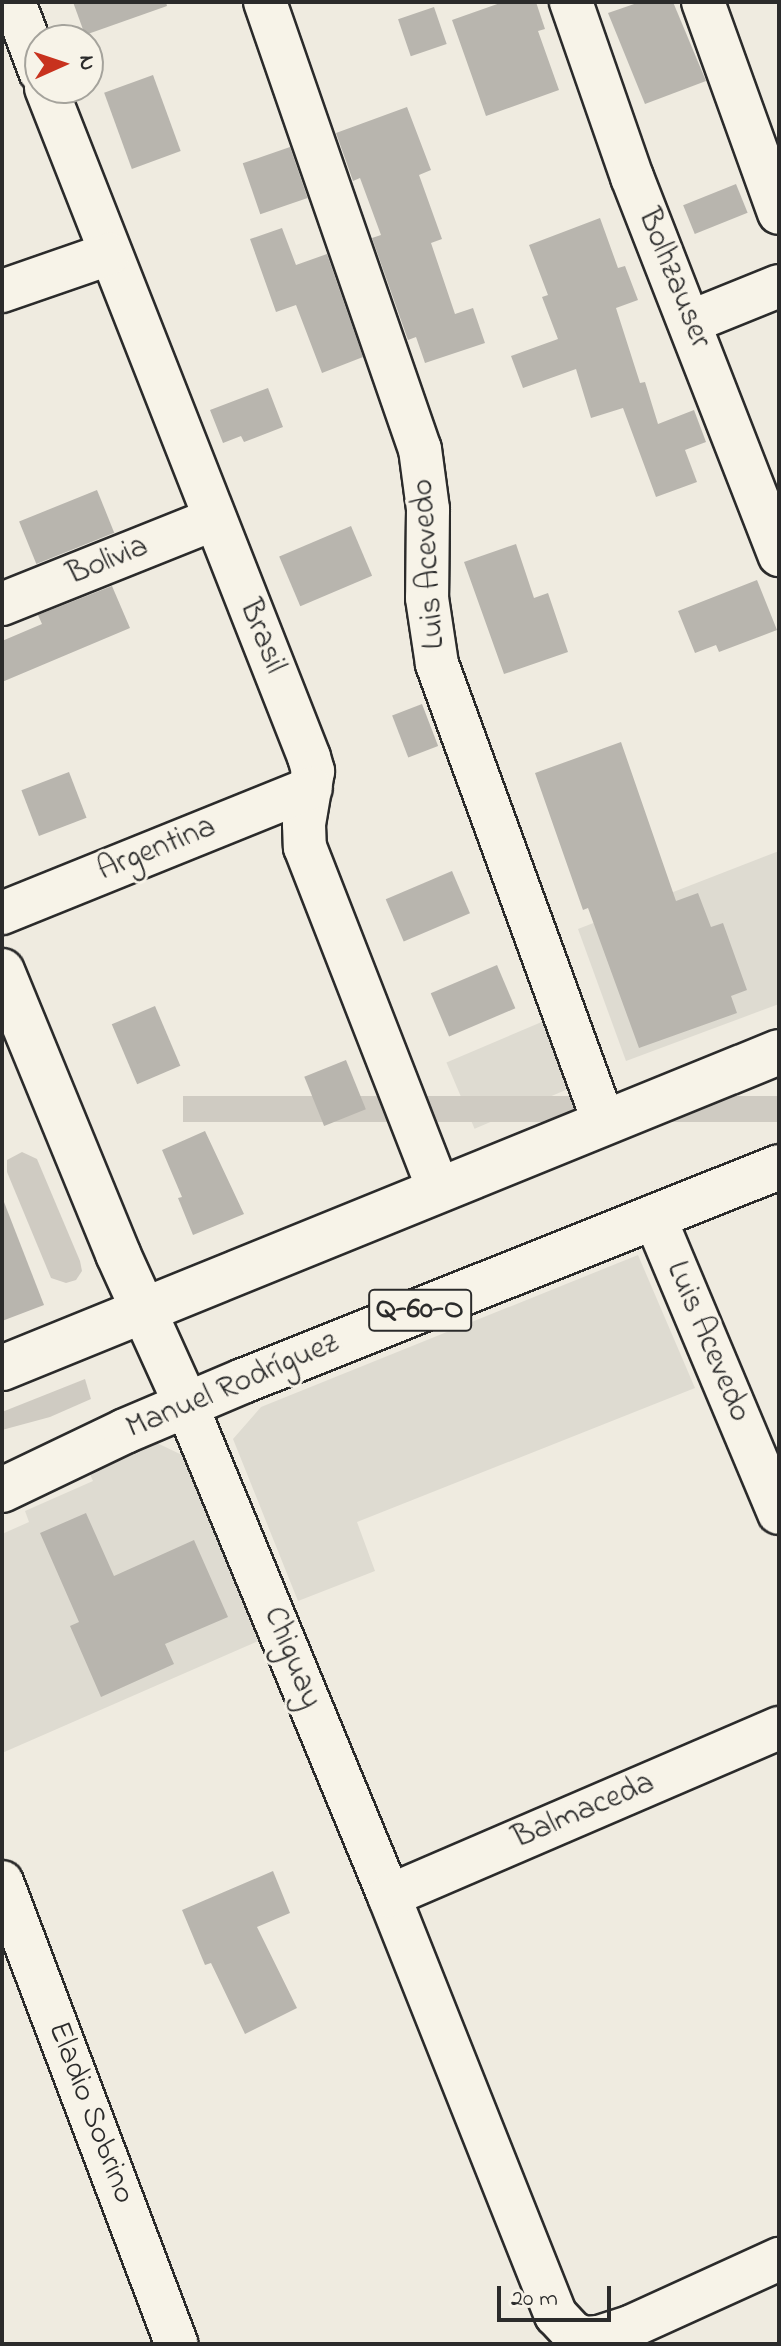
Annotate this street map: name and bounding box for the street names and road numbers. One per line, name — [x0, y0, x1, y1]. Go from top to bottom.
street label: Bolhzauser — [628, 204, 718, 354]
street label: Luis Acevedo — [405, 478, 455, 650]
street label: Bolivia — [62, 529, 154, 595]
street label: Brasil — [229, 595, 293, 679]
street label: Argentina — [92, 809, 222, 891]
street label: Luis Acevedo — [656, 1256, 758, 1428]
road number: Q-60-O — [368, 1284, 472, 1336]
street label: Manuel Rodríguez — [121, 1325, 345, 1449]
street label: Chiguay — [253, 1602, 329, 1714]
street label: Balmaceda — [507, 1765, 661, 1859]
street label: Eladio Sobrino — [38, 2017, 142, 2209]

